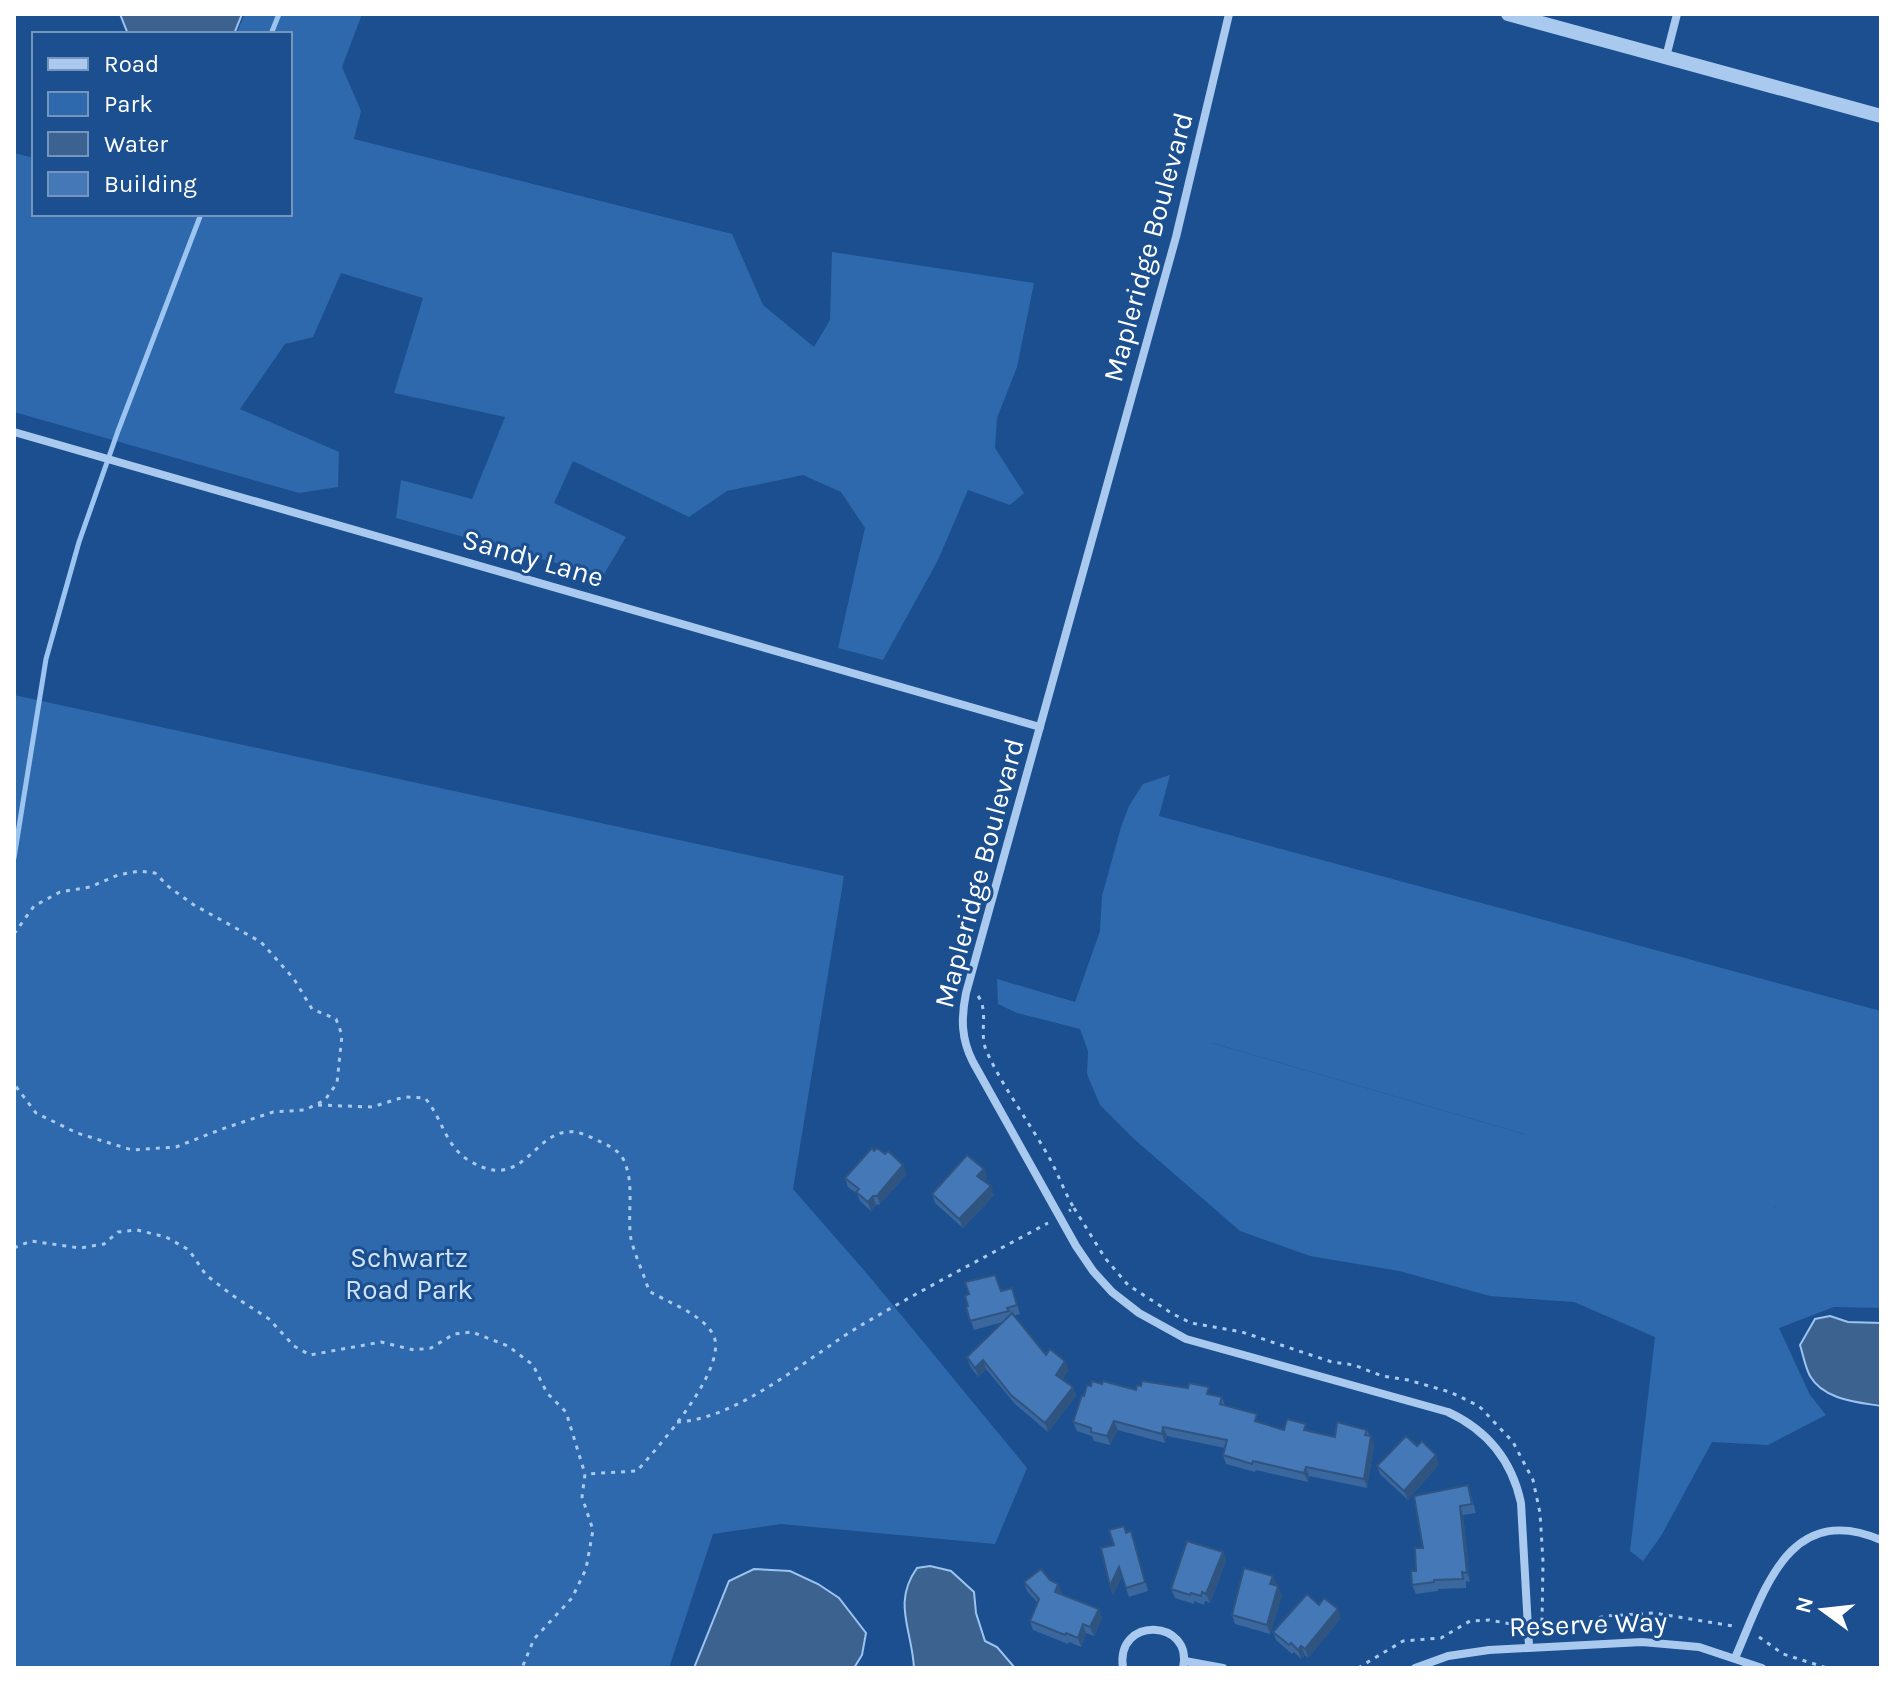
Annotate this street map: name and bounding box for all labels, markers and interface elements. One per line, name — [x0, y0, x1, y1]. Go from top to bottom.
legend — [32, 32, 292, 216]
text: Road — [104, 50, 159, 78]
text: Park — [104, 90, 153, 118]
street label: Mapleridge Boulevard — [1096, 109, 1200, 385]
text: Water — [104, 130, 168, 158]
text: Building — [104, 170, 197, 198]
street label: Sandy Lane — [459, 522, 607, 594]
street label: Mapleridge Boulevard — [927, 735, 1031, 1011]
park label: Schwartz Road Park — [345, 1241, 473, 1306]
north arrow — [1783, 1570, 1863, 1650]
text: N — [1790, 1594, 1819, 1616]
street label: Reserve Way — [1508, 1605, 1668, 1643]

